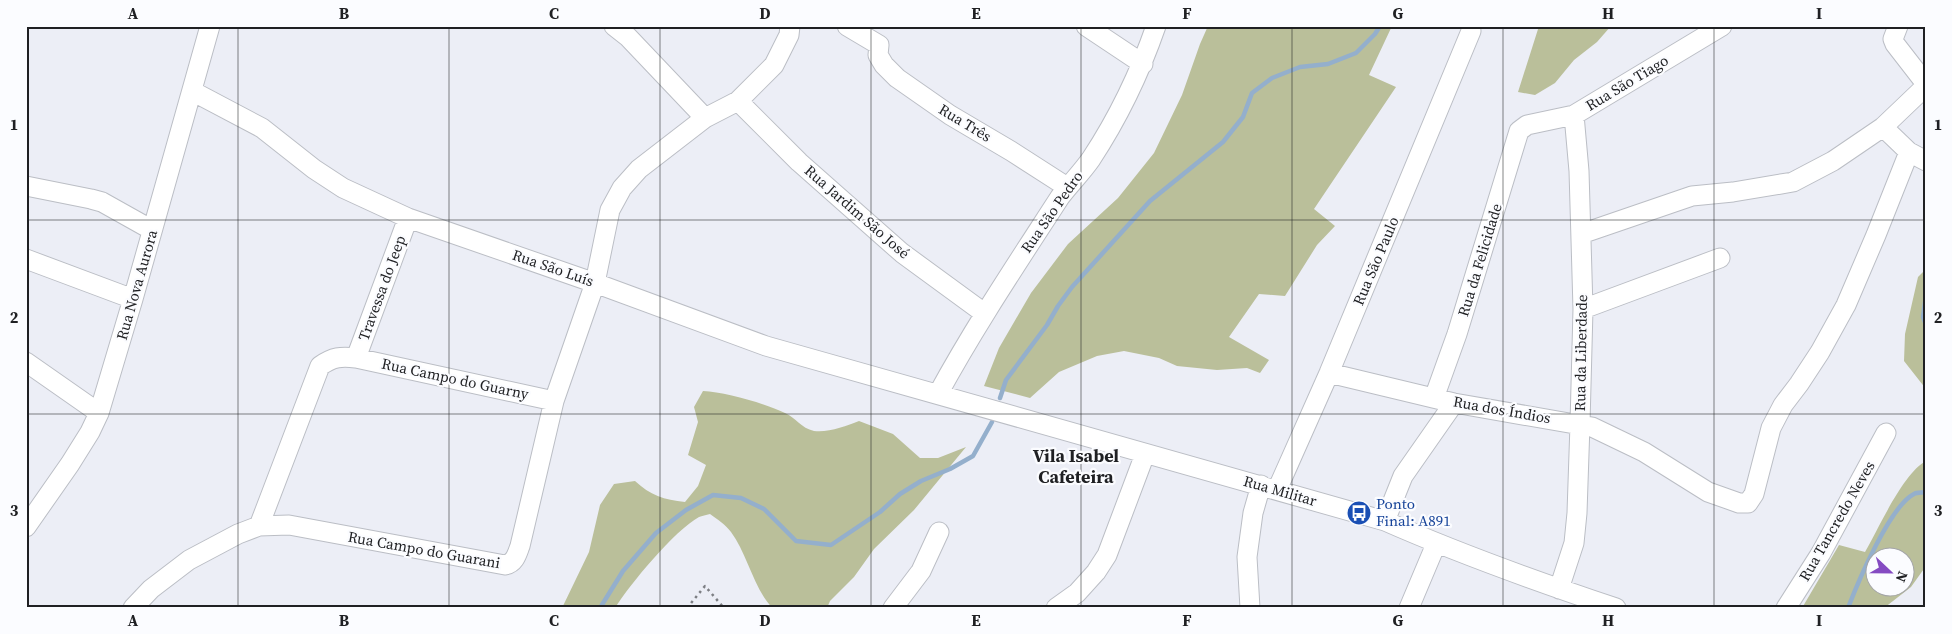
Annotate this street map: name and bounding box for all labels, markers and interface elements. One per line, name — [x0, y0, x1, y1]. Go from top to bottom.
text: A — [128, 2, 139, 24]
text: B — [339, 2, 350, 24]
text: C — [549, 2, 559, 24]
text: D — [759, 2, 771, 24]
text: E — [971, 2, 981, 24]
text: F — [1182, 2, 1192, 24]
text: G — [1393, 2, 1404, 24]
text: H — [1602, 2, 1614, 24]
text: I — [1816, 2, 1822, 24]
street label: Rua São Tiago — [1581, 50, 1672, 116]
street label: Rua Três — [935, 99, 996, 147]
text: 1 — [10, 113, 18, 135]
text: 1 — [1934, 113, 1942, 135]
street label: Rua Jardim São José — [800, 160, 915, 263]
street label: Rua São Pedro — [1016, 167, 1088, 257]
street label: Rua da Felicidade — [1452, 200, 1507, 319]
street label: Rua São Paulo — [1347, 213, 1404, 308]
street label: Rua Nova Aurora — [111, 227, 162, 342]
street label: Travessa do Jeep — [353, 232, 410, 343]
street label: Rua São Luís — [510, 244, 597, 291]
street label: Rua da Liberdade — [1569, 294, 1592, 412]
text: 2 — [10, 306, 19, 328]
text: 2 — [1934, 306, 1943, 328]
street label: Rua Campo do Guarny — [380, 353, 531, 404]
street label: Rua dos Índios — [1452, 391, 1552, 428]
district label: Vila Isabel Cafeteira — [1033, 443, 1119, 489]
street label: Rua Tancredo Neves — [1794, 457, 1880, 585]
street label: Rua Militar — [1241, 470, 1320, 511]
place label: Ponto Final: A891 — [1376, 493, 1451, 531]
text: 3 — [10, 499, 19, 521]
text: 3 — [1934, 499, 1943, 521]
bus stop icon: Ponto Final: A891 — [1346, 500, 1372, 526]
street label: Rua Campo do Guarani — [346, 526, 502, 573]
north arrow — [1864, 546, 1914, 596]
text: N — [1891, 568, 1913, 585]
text: A — [128, 609, 139, 631]
text: B — [339, 609, 350, 631]
text: C — [549, 609, 559, 631]
text: D — [759, 609, 771, 631]
text: E — [971, 609, 981, 631]
text: F — [1182, 609, 1192, 631]
text: G — [1393, 609, 1404, 631]
text: H — [1602, 609, 1614, 631]
text: I — [1816, 609, 1822, 631]

